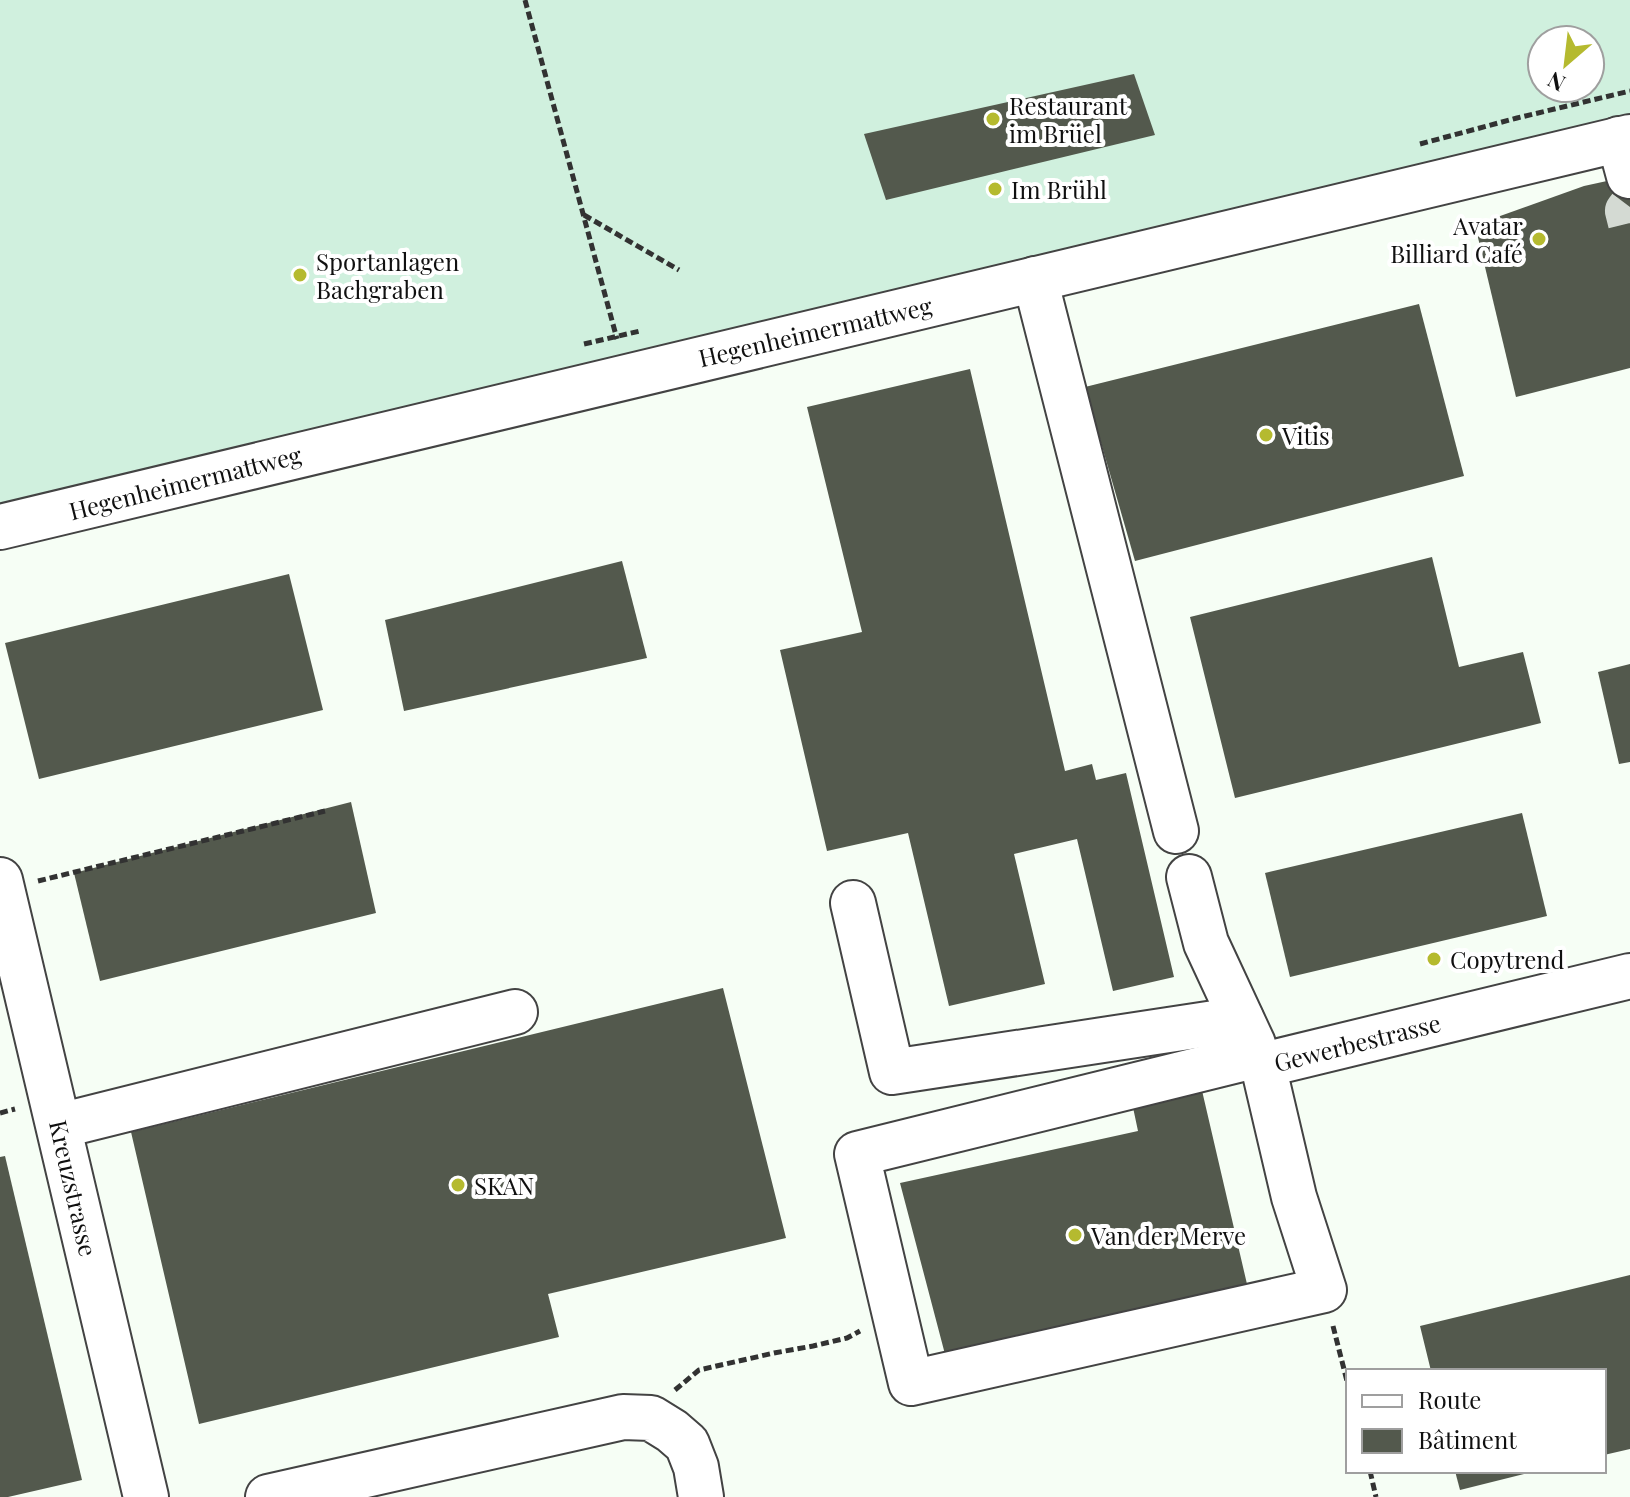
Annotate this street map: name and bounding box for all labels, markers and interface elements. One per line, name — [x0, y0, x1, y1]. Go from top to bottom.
north arrow — [1526, 24, 1606, 104]
text: N — [1542, 66, 1570, 100]
place label: Restaurant im Brüel — [1009, 89, 1128, 149]
marker: Restaurant im Brüel — [984, 110, 1002, 128]
place label: Im Brühl — [1011, 173, 1107, 205]
marker: Im Brühl — [986, 180, 1004, 198]
place label: Avatar Billiard Café — [1390, 209, 1523, 269]
marker: Avatar Billiard Café — [1530, 230, 1548, 248]
place label: Sportanlagen Bachgraben — [316, 245, 459, 305]
marker: Sportanlagen Bachgraben — [291, 266, 309, 284]
street label: Hegenheimermattweg — [695, 289, 935, 373]
place label: Vitis — [1281, 419, 1330, 451]
marker: Vitis — [1257, 426, 1275, 444]
street label: Hegenheimermattweg — [65, 438, 305, 526]
place label: Copytrend — [1450, 943, 1565, 975]
marker: Copytrend — [1425, 950, 1443, 968]
street label: Gewerbestrasse — [1270, 1006, 1444, 1078]
street label: Kreuzstrasse — [43, 1117, 105, 1259]
place label: SKAN — [474, 1169, 534, 1201]
marker: SKAN — [449, 1176, 467, 1194]
place label: Van der Merve — [1090, 1219, 1246, 1251]
marker: Van der Merve — [1066, 1226, 1084, 1244]
legend — [1346, 1369, 1606, 1473]
text: Route — [1418, 1383, 1481, 1415]
text: Bâtiment — [1418, 1423, 1517, 1455]

